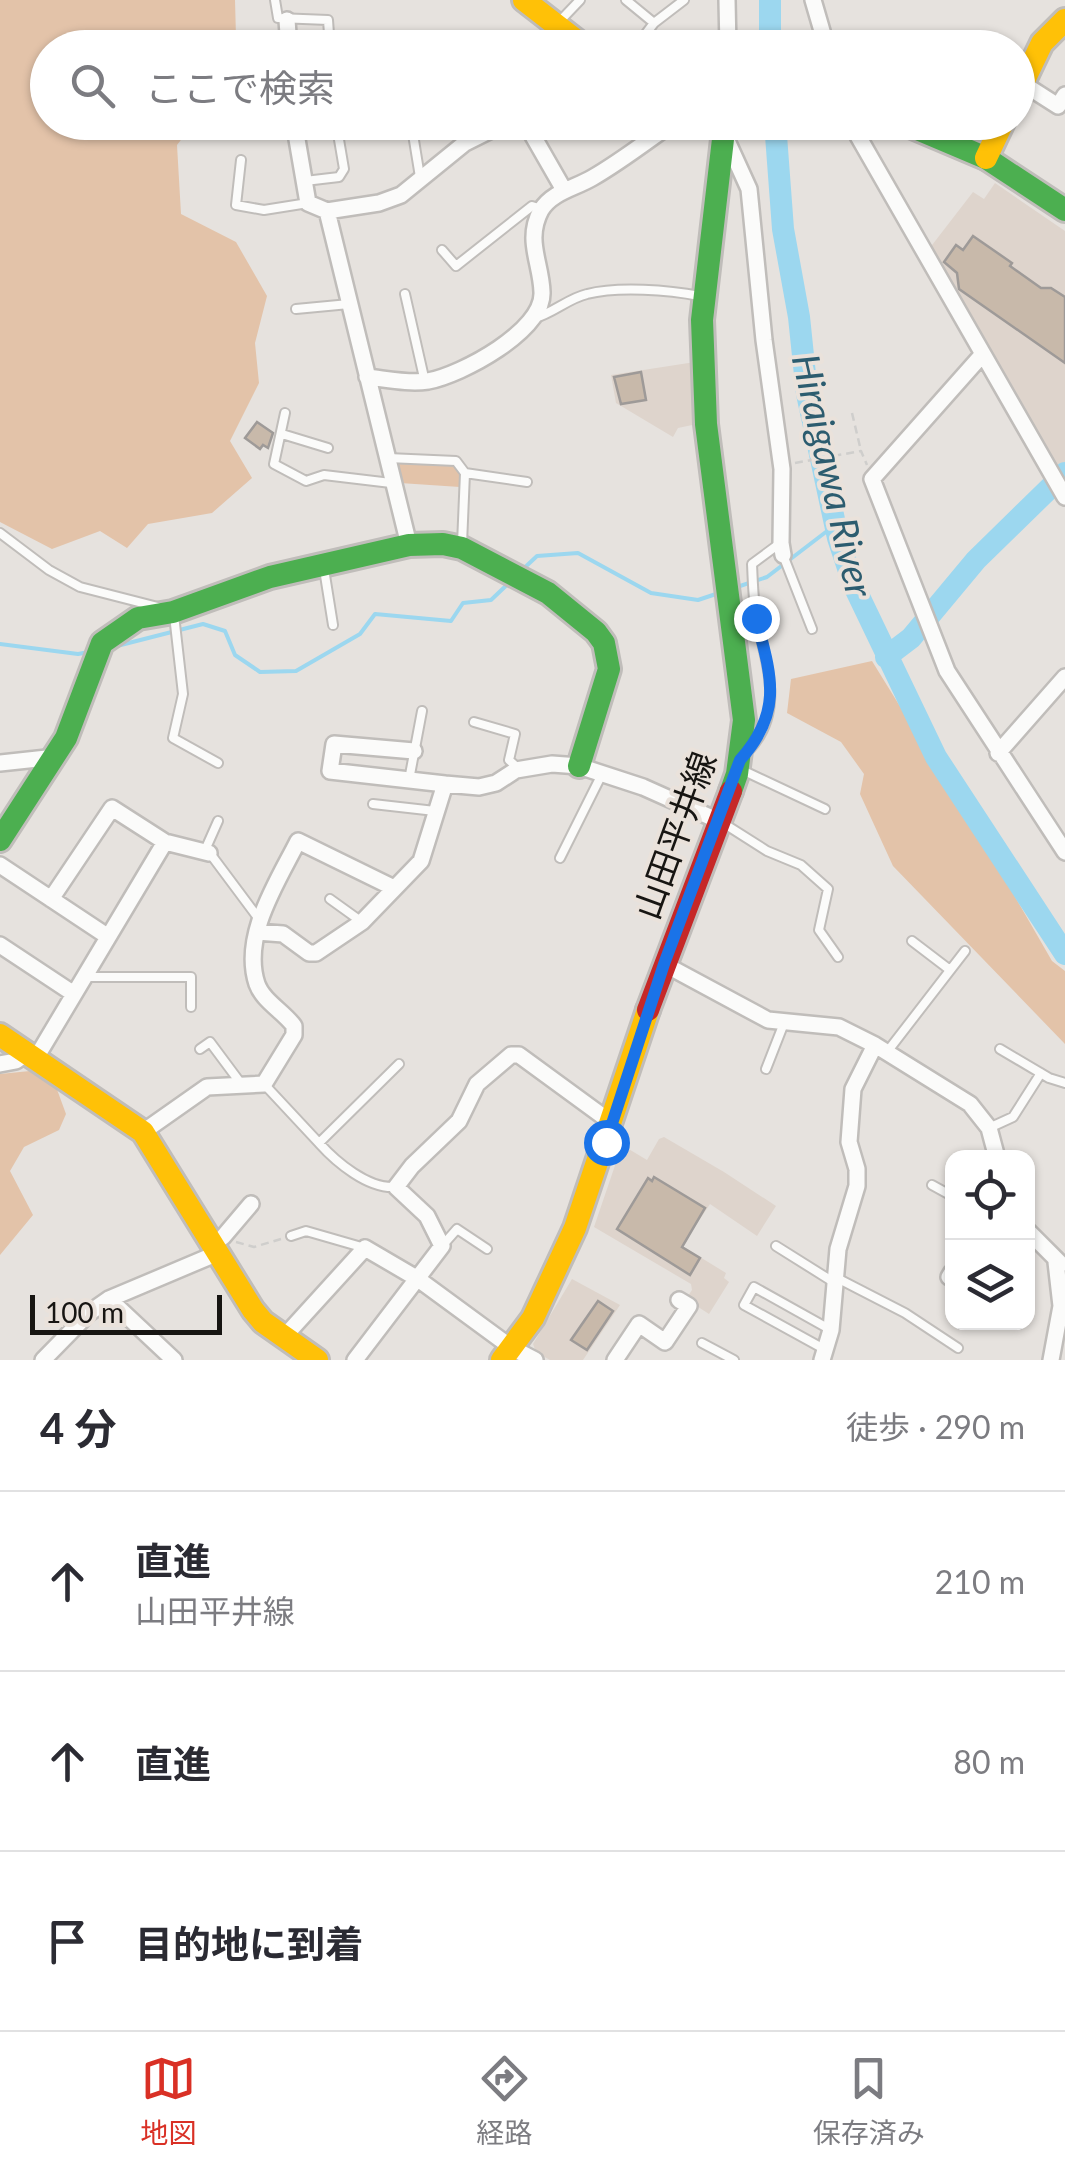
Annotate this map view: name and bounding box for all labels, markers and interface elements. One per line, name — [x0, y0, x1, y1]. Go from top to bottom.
search box — [30, 30, 1035, 140]
icon: search — [65, 58, 120, 113]
text: ここで検索 — [145, 64, 335, 110]
water label: Hiraigawa River — [784, 349, 885, 602]
route end — [734, 596, 780, 642]
street label: 山田平井線 — [624, 746, 724, 924]
route start — [584, 1120, 630, 1166]
map controls — [945, 1150, 1035, 1330]
button: locate — [945, 1150, 1035, 1240]
button: layers — [945, 1240, 1035, 1330]
scale bar — [30, 1290, 222, 1334]
text: 100 m — [45, 1295, 124, 1329]
text: 4 分 — [40, 1403, 117, 1453]
text: 徒歩 · 290 m — [846, 1407, 1025, 1446]
text: 直進 — [135, 1537, 211, 1583]
icon: ahead — [40, 1554, 95, 1609]
text: 210 m — [935, 1562, 1025, 1601]
text: 山田平井線 — [135, 1591, 295, 1630]
icon: ahead — [40, 1734, 95, 1789]
text: 直進 — [135, 1740, 211, 1786]
text: 80 m — [953, 1742, 1025, 1781]
icon: arrive — [40, 1914, 95, 1969]
text: 目的地に到着 — [135, 1920, 363, 1966]
tab: 地図 — [140, 2051, 196, 2151]
tab: 経路 — [476, 2051, 533, 2151]
tab: 保存済み — [813, 2051, 925, 2151]

